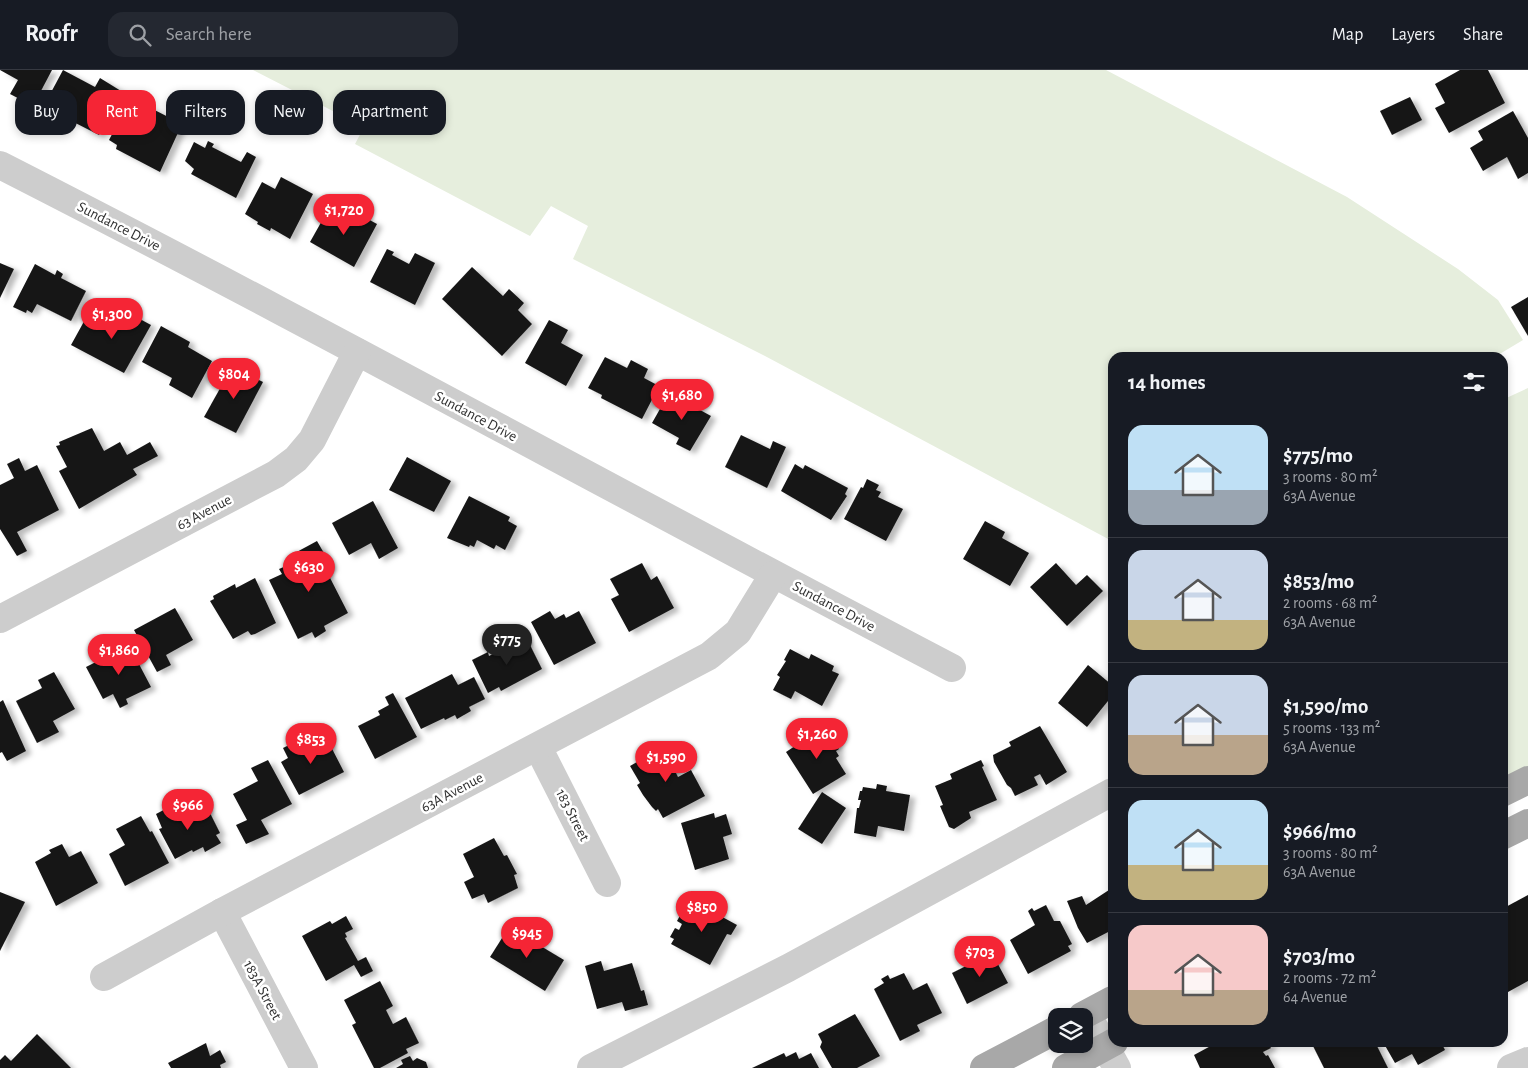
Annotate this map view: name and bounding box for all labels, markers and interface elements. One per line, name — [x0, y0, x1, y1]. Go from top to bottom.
search box — [108, 12, 458, 57]
icon: search — [126, 21, 154, 49]
text: Roofr — [25, 22, 78, 46]
text: Search here — [166, 25, 252, 44]
text: Map — [1332, 26, 1363, 44]
text: Layers — [1391, 26, 1435, 44]
text: Share — [1463, 26, 1503, 44]
chip: Buy — [15, 90, 77, 135]
chip: Rent — [87, 90, 156, 135]
chip: Filters — [166, 90, 245, 135]
chip: New — [255, 90, 323, 135]
chip: Apartment — [333, 90, 446, 135]
pin: $1,720 — [303, 194, 385, 236]
street label: Sundance Drive — [75, 199, 163, 254]
text: $1,720 — [324, 202, 364, 218]
pin: $1,300 — [71, 298, 153, 340]
text: $1,300 — [92, 306, 132, 322]
pin: $804 — [204, 358, 264, 400]
text: $804 — [218, 366, 250, 382]
icon: filters — [1460, 368, 1488, 396]
text: 14 homes — [1128, 372, 1206, 393]
pin: $1,680 — [641, 378, 723, 421]
text: $1,680 — [662, 387, 702, 403]
street label: Sundance Drive — [432, 388, 520, 444]
icon: home — [1168, 445, 1228, 505]
text: $775/mo — [1283, 445, 1353, 466]
text: 3 rooms · 80 m² — [1283, 469, 1378, 485]
text: 63A Avenue — [1283, 488, 1356, 504]
street label: 63 Avenue — [174, 492, 234, 533]
pin: $630 — [279, 550, 339, 593]
text: $630 — [294, 559, 324, 575]
icon: home — [1168, 570, 1228, 630]
text: $853/mo — [1283, 571, 1354, 592]
street label: Sundance Drive — [790, 578, 878, 634]
text: 2 rooms · 68 m² — [1283, 595, 1377, 611]
text: 63A Avenue — [1283, 614, 1356, 630]
pin: $775 — [477, 624, 537, 666]
text: $775 — [493, 632, 521, 648]
pin: $1,860 — [78, 634, 160, 676]
text: $1,860 — [99, 642, 139, 658]
icon: home — [1168, 695, 1228, 755]
text: $1,590/mo — [1283, 696, 1368, 717]
pin: $1,260 — [776, 718, 858, 760]
text: 5 rooms · 133 m² — [1283, 720, 1380, 736]
pin: $853 — [281, 722, 341, 765]
text: $1,260 — [797, 726, 837, 742]
text: $853 — [297, 731, 325, 747]
text: 63A Avenue — [1283, 739, 1356, 755]
pin: $1,590 — [625, 740, 707, 783]
text: $1,590 — [646, 749, 686, 765]
street label: 63A Avenue — [419, 770, 486, 815]
street label: 183 Street — [553, 787, 592, 844]
pin: $966 — [158, 788, 218, 831]
text: $966 — [173, 797, 203, 813]
icon: home — [1168, 820, 1228, 880]
text: $966/mo — [1283, 821, 1356, 842]
text: 3 rooms · 80 m² — [1283, 845, 1378, 861]
text: 63A Avenue — [1283, 864, 1356, 880]
pin: $850 — [672, 890, 732, 933]
text: $850 — [687, 899, 717, 915]
pin: $945 — [497, 916, 557, 959]
text: $945 — [512, 925, 542, 941]
pin: $703 — [950, 936, 1010, 978]
text: $703 — [965, 944, 995, 960]
icon: home — [1168, 945, 1228, 1005]
text: $703/mo — [1283, 946, 1355, 967]
street label: 183A Street — [241, 958, 285, 1023]
text: 2 rooms · 72 m² — [1283, 970, 1376, 986]
text: 64 Avenue — [1283, 989, 1348, 1005]
map controls — [1048, 1008, 1093, 1053]
button: layers — [1048, 1008, 1093, 1053]

